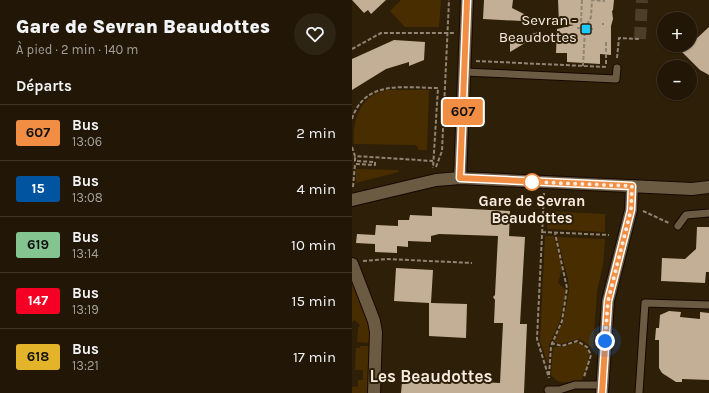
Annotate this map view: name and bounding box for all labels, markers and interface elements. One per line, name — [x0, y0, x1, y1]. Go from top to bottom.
place label: Sevran - Beaudottes — [499, 11, 577, 46]
map controls — [657, 12, 697, 100]
button: + — [657, 12, 697, 52]
button: heart — [294, 13, 336, 55]
text: Gare de Sevran Beaudottes — [16, 16, 270, 38]
marker: Sevran - Beaudottes — [580, 23, 592, 35]
text: À pied · 2 min · 140 m — [16, 42, 138, 57]
button: − — [657, 60, 697, 100]
text: Départs — [16, 77, 72, 95]
line badge: 607 — [440, 99, 486, 125]
text: 607 — [451, 103, 475, 120]
text: Bus — [72, 116, 99, 134]
text: 607 — [26, 124, 50, 141]
text: 2 min — [296, 124, 336, 142]
text: 13:06 — [72, 134, 102, 149]
text: Bus — [72, 172, 99, 190]
marker: Gare de Sevran Beaudottes — [523, 173, 541, 191]
text: 15 — [31, 180, 45, 197]
text: 4 min — [297, 180, 336, 198]
text: 13:08 — [72, 190, 103, 205]
place label: Gare de Sevran Beaudottes — [479, 192, 585, 227]
text: Bus — [72, 228, 99, 246]
text: 619 — [27, 236, 49, 253]
text: 10 min — [291, 236, 336, 254]
text: 13:14 — [72, 246, 99, 261]
text: Bus — [72, 284, 99, 302]
text: 147 — [28, 292, 48, 309]
text: 15 min — [291, 292, 336, 310]
text: 13:19 — [72, 302, 99, 317]
your location — [595, 331, 615, 351]
text: Bus — [72, 340, 99, 358]
text: 618 — [27, 348, 49, 365]
text: 17 min — [293, 348, 336, 366]
text: 13:21 — [72, 358, 99, 373]
district label: Les Beaudottes — [370, 366, 492, 386]

